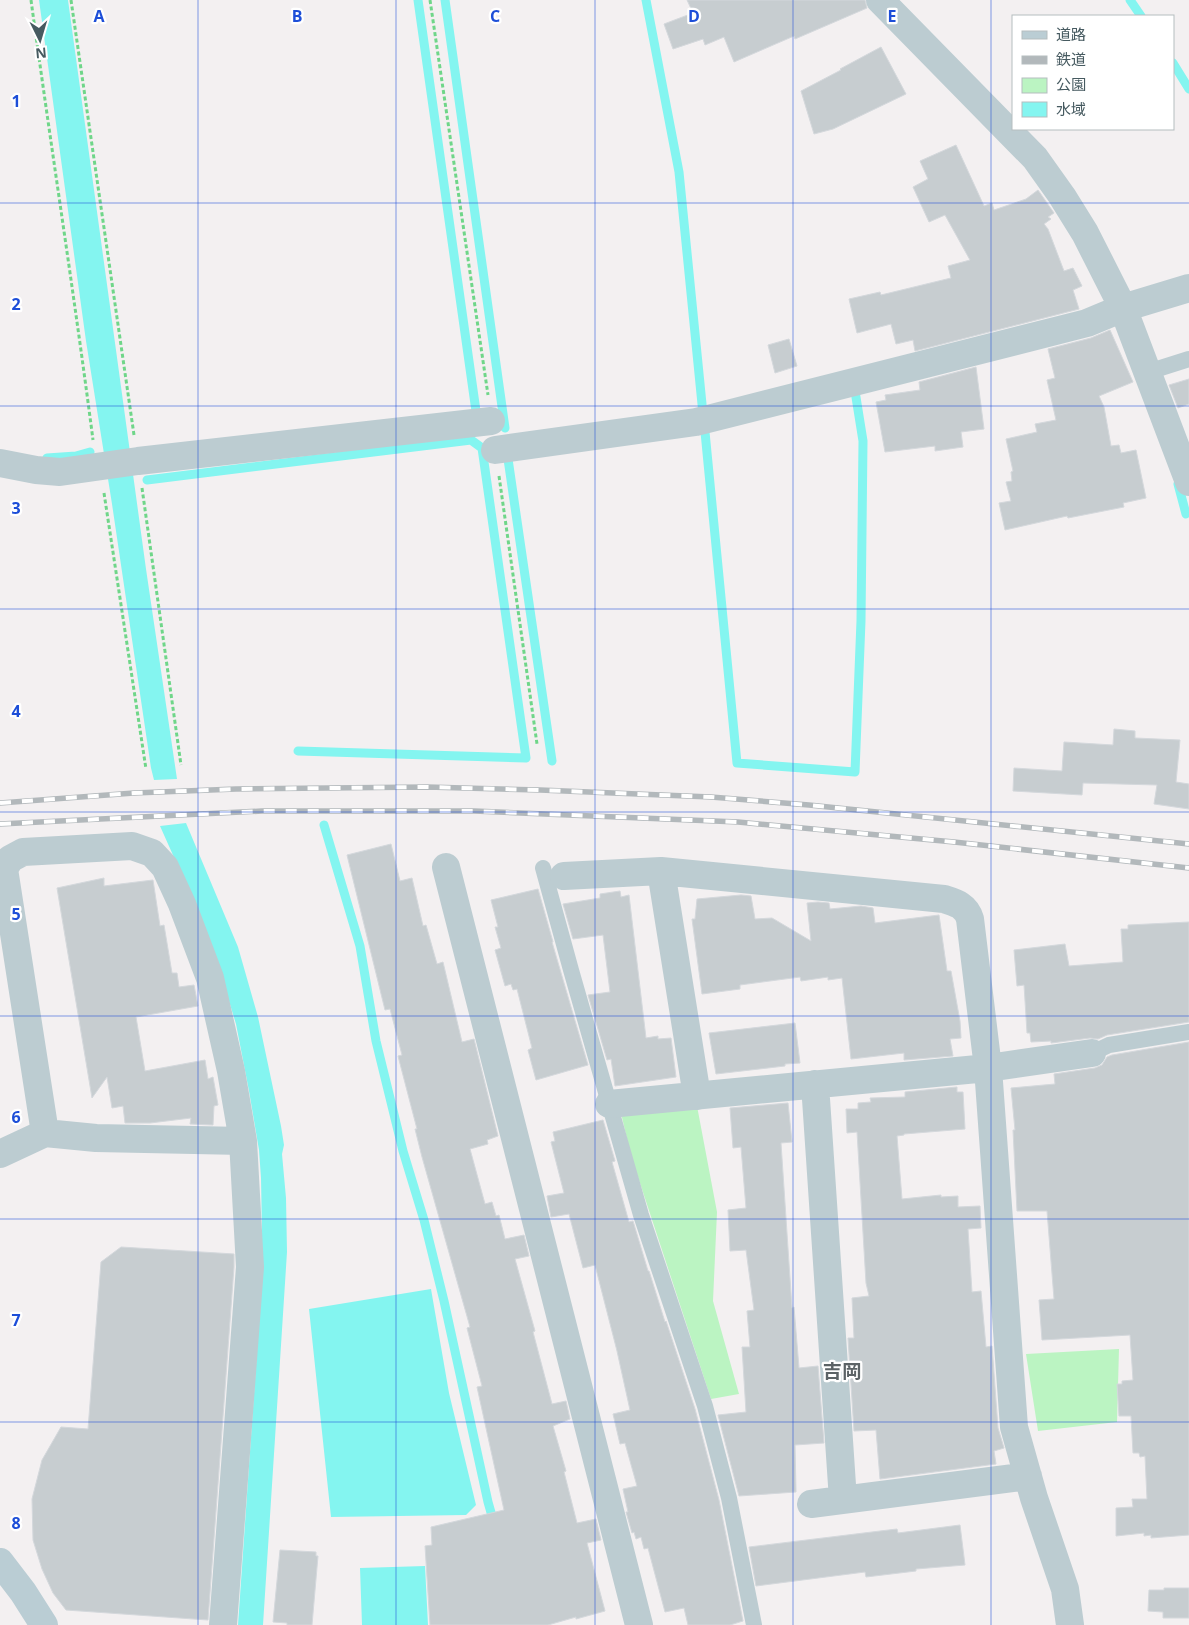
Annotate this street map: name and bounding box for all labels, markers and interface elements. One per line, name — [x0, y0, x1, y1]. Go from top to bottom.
text: A — [93, 5, 105, 27]
text: B — [292, 5, 302, 27]
text: C — [490, 5, 500, 27]
text: D — [688, 5, 700, 27]
text: E — [888, 5, 897, 27]
north arrow — [15, 15, 65, 65]
legend — [1012, 15, 1174, 130]
text: 道路 — [1056, 24, 1086, 44]
text: N — [35, 43, 48, 63]
text: 鉄道 — [1056, 49, 1086, 69]
text: 公園 — [1056, 74, 1086, 94]
text: 1 — [11, 90, 21, 112]
text: 水域 — [1056, 99, 1086, 119]
text: 2 — [11, 293, 21, 315]
text: 3 — [11, 497, 21, 519]
text: 4 — [11, 700, 21, 722]
text: 5 — [11, 903, 21, 925]
text: 6 — [11, 1106, 21, 1128]
text: 7 — [11, 1309, 21, 1331]
district label: 吉岡 — [823, 1358, 861, 1384]
text: 8 — [11, 1512, 21, 1534]

